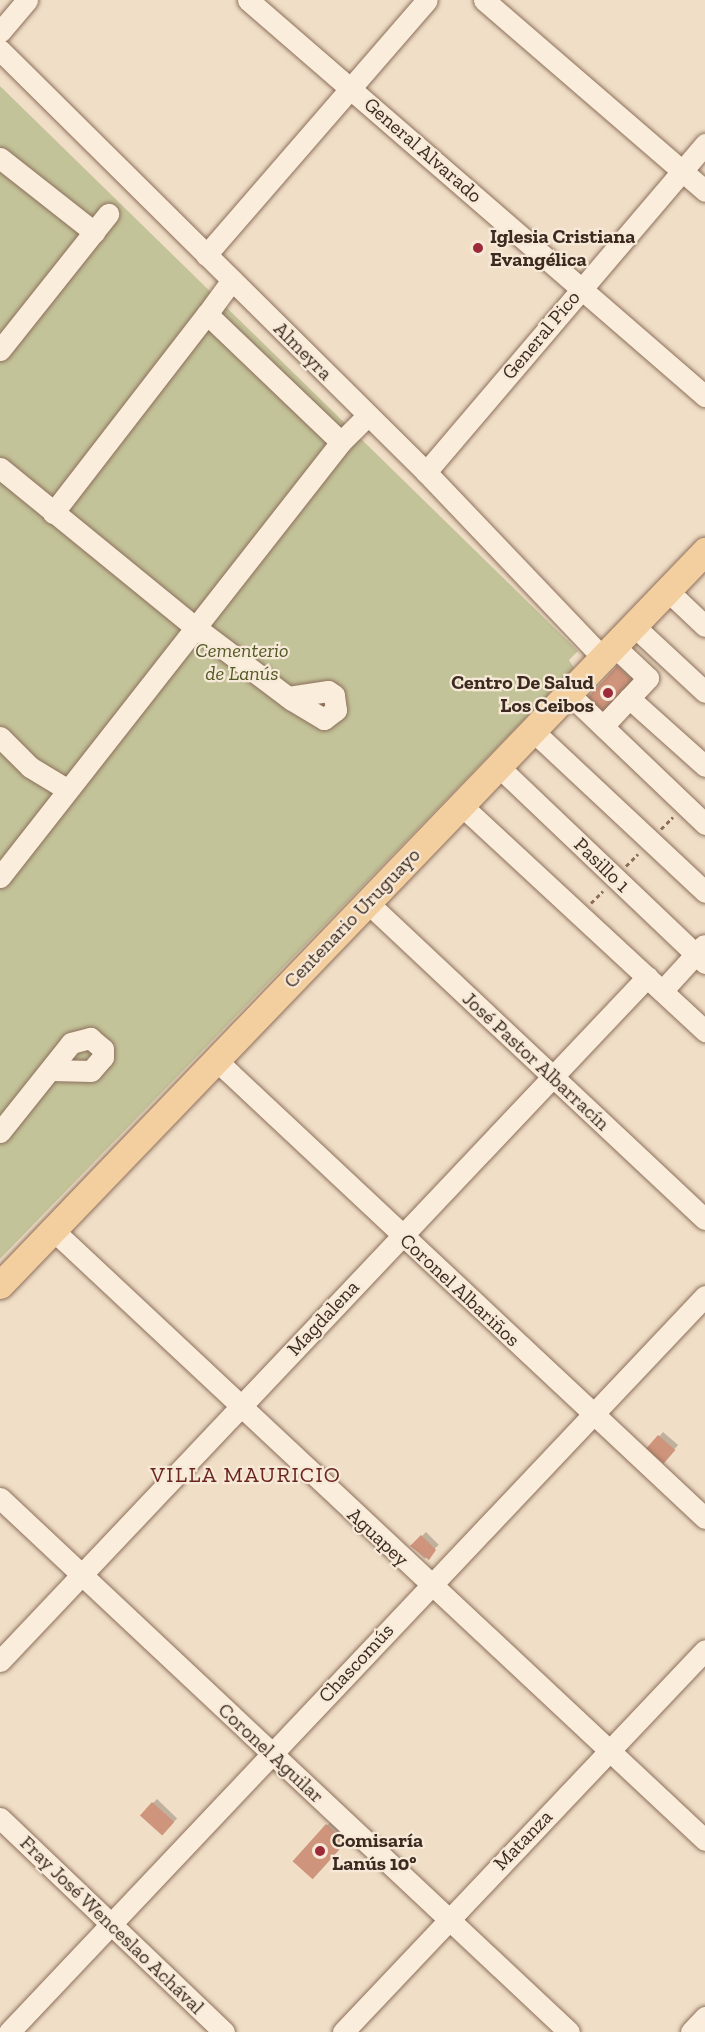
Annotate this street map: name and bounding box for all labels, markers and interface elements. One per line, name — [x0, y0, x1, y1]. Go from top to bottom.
street label: General Alvarado — [359, 92, 487, 208]
place label: Iglesia Cristiana Evangélica — [490, 225, 635, 272]
marker: Iglesia Cristiana Evangélica — [471, 241, 485, 255]
street label: General Pico — [497, 286, 585, 384]
street label: Almeyra — [269, 317, 337, 385]
park label: Cementerio de Lanús — [195, 638, 289, 685]
place label: Centro De Salud Los Ceibos — [451, 670, 594, 717]
marker: Centro De Salud Los Ceibos — [599, 684, 617, 702]
street label: Pasillo 1 — [569, 833, 635, 897]
street label: Centenario Uruguayo — [279, 843, 425, 993]
street label: José Pastor Albarracín — [457, 986, 615, 1136]
street label: Coronel Albariños — [395, 1228, 525, 1352]
street label: Magdalena — [282, 1275, 364, 1361]
district label: VILLA MAURICIO — [150, 1462, 342, 1488]
street label: Aguapey — [342, 1503, 414, 1571]
street label: Chascomús — [313, 1619, 399, 1707]
street label: Coronel Aguilar — [213, 1698, 329, 1808]
street label: Matanza — [488, 1805, 558, 1875]
place label: Comisaría Lanús 10° — [332, 1828, 423, 1875]
street label: Fray José Wenceslao Achával — [14, 1830, 210, 2020]
marker: Comisaría Lanús 10° — [313, 1844, 327, 1858]

